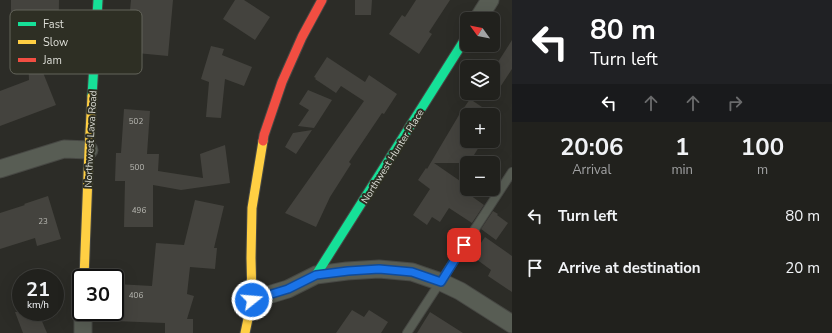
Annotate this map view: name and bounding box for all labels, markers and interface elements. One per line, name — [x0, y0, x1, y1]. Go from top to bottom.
legend — [10, 10, 142, 74]
text: 80 m — [590, 11, 656, 49]
north arrow — [460, 12, 500, 52]
map controls — [460, 12, 500, 196]
icon: left — [524, 16, 576, 68]
text: Fast — [43, 17, 64, 32]
text: Slow — [43, 35, 68, 50]
text: Turn left — [590, 47, 658, 71]
text: Jam — [42, 53, 62, 68]
button: layers — [460, 60, 500, 100]
street label: Northwest Lava Road — [81, 90, 101, 188]
icon: left — [598, 92, 620, 114]
icon: ahead — [640, 92, 662, 114]
icon: ahead — [682, 92, 704, 114]
icon: right — [724, 92, 746, 114]
street label: Northwest Hunter Place — [358, 107, 428, 206]
button: + — [460, 108, 500, 148]
house number: 502 — [129, 116, 143, 127]
text: 20:06 — [560, 131, 623, 163]
text: 1 — [675, 131, 689, 163]
text: 100 — [741, 131, 784, 163]
button: − — [460, 156, 500, 196]
text: Arrival — [572, 161, 611, 179]
text: min — [671, 161, 693, 179]
text: m — [757, 161, 768, 179]
house number: 500 — [130, 162, 144, 173]
house number: 496 — [132, 205, 146, 216]
icon: left — [524, 205, 546, 227]
text: Turn left — [558, 206, 617, 226]
text: 80 m — [785, 206, 820, 226]
house number: 23 — [38, 216, 48, 227]
pin — [447, 228, 481, 262]
icon: arrive — [453, 234, 475, 256]
icon: arrive — [524, 257, 546, 279]
text: Arrive at destination — [558, 258, 701, 278]
text: 20 m — [785, 258, 820, 278]
speed limit sign: 30 — [72, 269, 124, 321]
text: 21 — [26, 276, 50, 303]
position arrow — [231, 279, 273, 321]
house number: 406 — [129, 290, 143, 301]
text: km/h — [27, 298, 49, 312]

